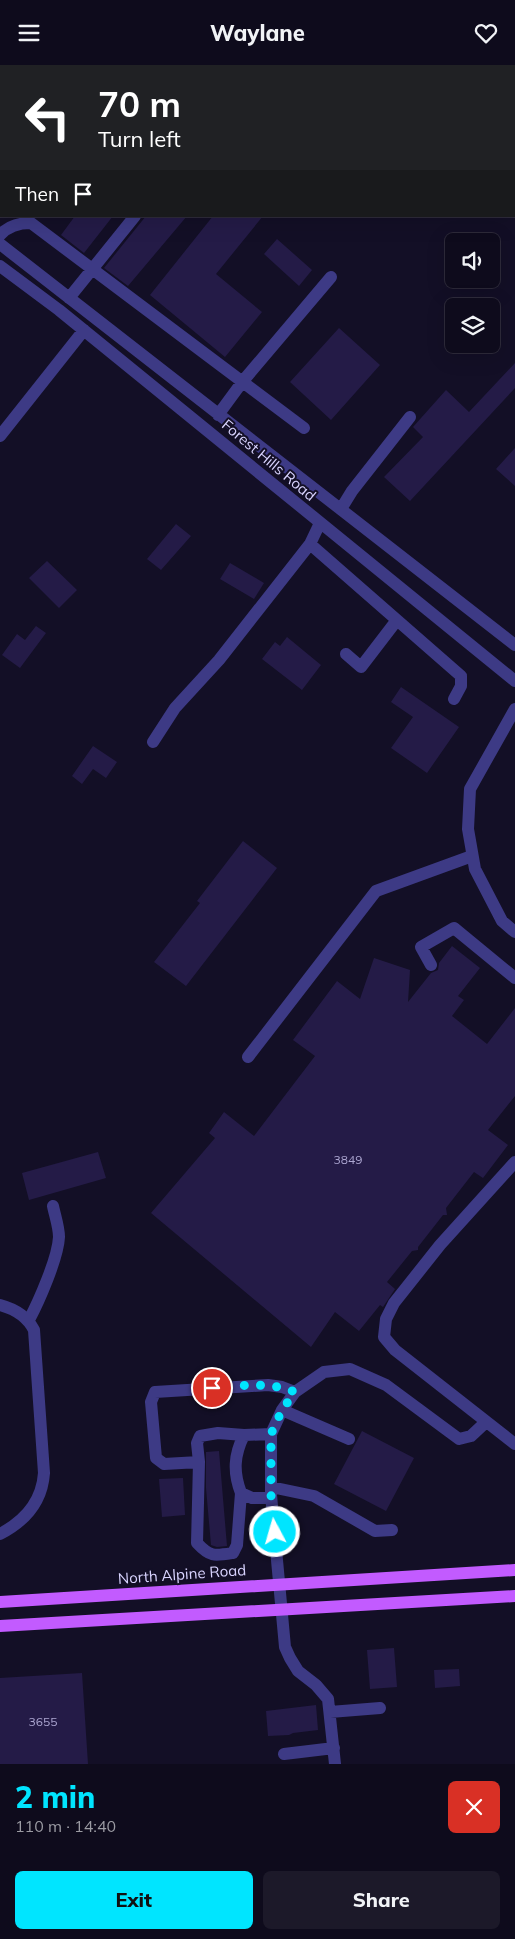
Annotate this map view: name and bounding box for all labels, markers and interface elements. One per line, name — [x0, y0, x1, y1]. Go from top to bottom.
icon: menu — [15, 19, 43, 47]
text: Waylane — [210, 19, 305, 47]
icon: heart — [472, 19, 500, 47]
text: 70 m — [98, 82, 181, 126]
icon: left — [15, 85, 80, 150]
text: Turn left — [98, 125, 181, 153]
icon: arrive — [69, 180, 97, 208]
text: Then — [15, 182, 59, 206]
map controls — [445, 233, 500, 353]
button: sound — [445, 233, 500, 288]
button: layers — [445, 298, 500, 353]
street label: Forest Hills Road — [218, 415, 320, 505]
house number: 3849 — [334, 1152, 362, 1167]
pin — [191, 1367, 233, 1409]
icon: arrive — [198, 1374, 226, 1402]
position arrow — [248, 1505, 300, 1557]
street label: North Alpine Road — [117, 1560, 247, 1588]
house number: 3655 — [29, 1714, 57, 1729]
text: 2 min — [15, 1778, 95, 1816]
button: close — [448, 1781, 500, 1833]
text: 110 m · 14:40 — [15, 1816, 116, 1836]
button: Exit — [15, 1871, 253, 1929]
button: Share — [263, 1871, 500, 1929]

